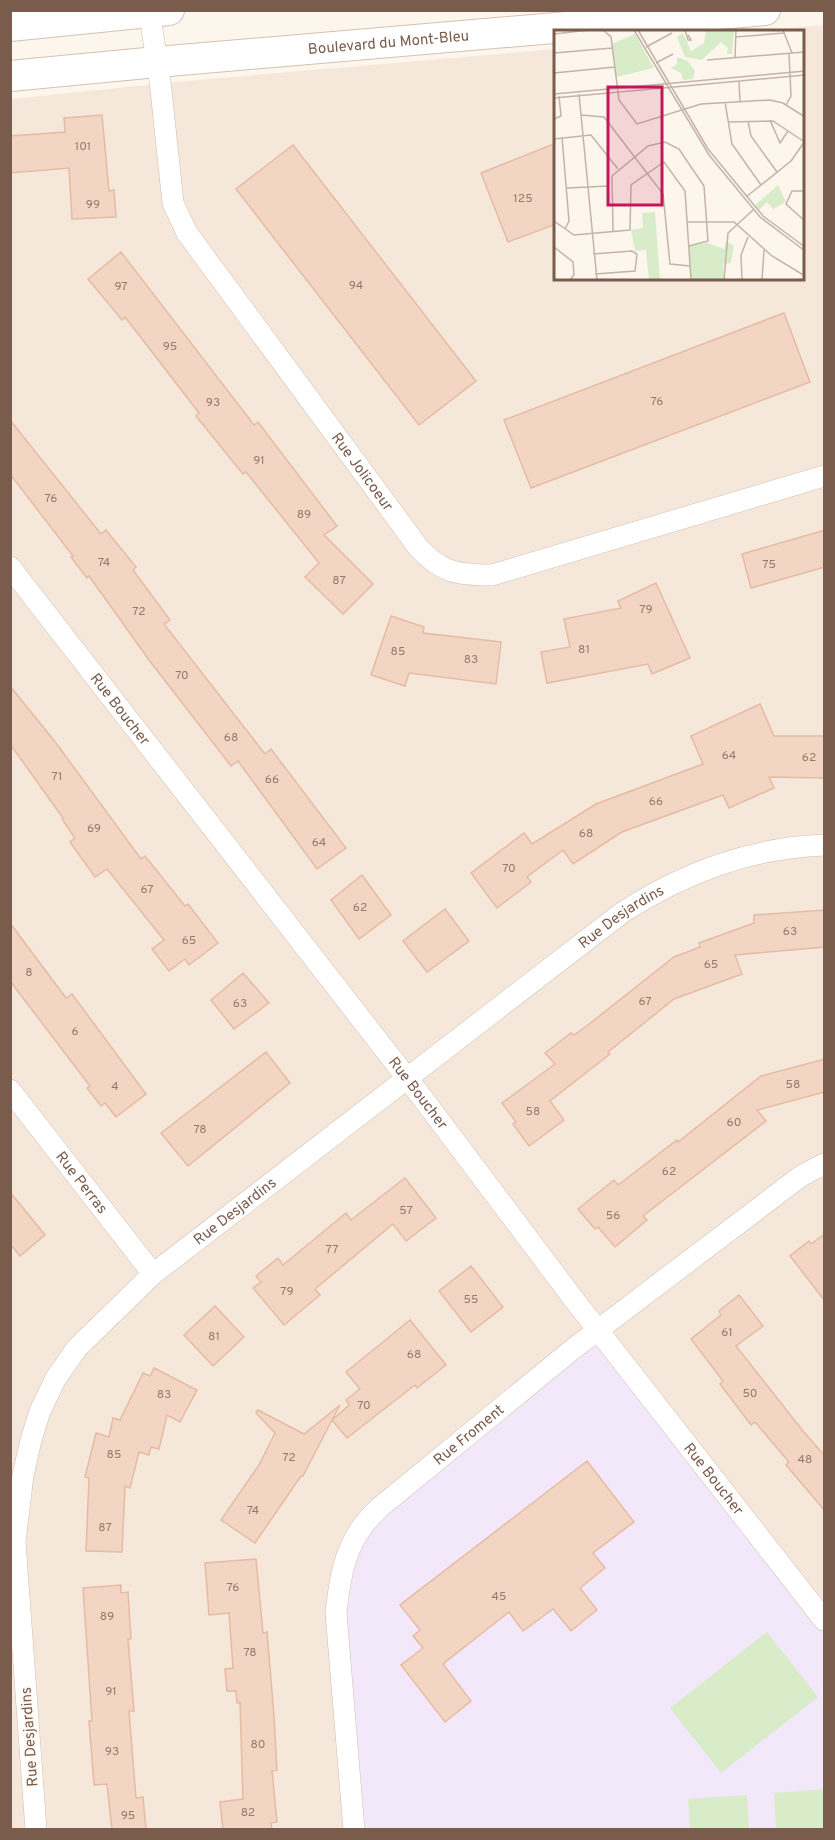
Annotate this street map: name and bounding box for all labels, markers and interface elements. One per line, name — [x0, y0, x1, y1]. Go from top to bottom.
street label: Boulevard du Mont-Bleu — [307, 27, 470, 60]
inset map — [554, 30, 805, 280]
house number: 101 — [75, 139, 91, 155]
house number: 125 — [513, 191, 533, 207]
house number: 99 — [86, 197, 100, 213]
house number: 94 — [349, 278, 363, 294]
house number: 97 — [114, 279, 128, 295]
house number: 95 — [163, 339, 177, 355]
house number: 76 — [651, 394, 663, 410]
house number: 93 — [206, 395, 220, 411]
street label: Rue Jolicoeur — [326, 430, 397, 516]
house number: 91 — [253, 453, 265, 469]
house number: 76 — [45, 491, 57, 507]
house number: 89 — [297, 507, 311, 523]
house number: 74 — [98, 555, 110, 571]
house number: 75 — [762, 557, 776, 573]
house number: 87 — [332, 573, 346, 589]
house number: 79 — [639, 602, 653, 618]
house number: 72 — [132, 604, 146, 620]
house number: 81 — [578, 642, 590, 658]
house number: 85 — [391, 644, 405, 660]
house number: 83 — [464, 652, 478, 668]
house number: 70 — [175, 668, 189, 684]
street label: Rue Boucher — [85, 670, 153, 750]
house number: 68 — [224, 730, 238, 746]
house number: 64 — [722, 748, 736, 764]
house number: 62 — [802, 750, 816, 766]
house number: 71 — [52, 769, 62, 785]
house number: 66 — [265, 772, 279, 788]
house number: 66 — [649, 794, 663, 810]
house number: 69 — [87, 821, 101, 837]
house number: 68 — [579, 826, 593, 842]
house number: 64 — [312, 835, 326, 851]
house number: 70 — [502, 861, 516, 877]
house number: 67 — [140, 882, 154, 898]
street label: Rue Desjardins — [575, 882, 668, 954]
house number: 62 — [353, 900, 367, 916]
house number: 63 — [783, 924, 797, 940]
house number: 65 — [182, 933, 196, 949]
house number: 65 — [704, 957, 718, 973]
house number: 8 — [25, 965, 33, 981]
house number: 67 — [638, 994, 652, 1010]
house number: 63 — [233, 996, 247, 1012]
house number: 6 — [71, 1024, 79, 1040]
street label: Rue Boucher — [383, 1054, 451, 1134]
house number: 58 — [786, 1077, 800, 1093]
house number: 4 — [111, 1079, 119, 1095]
house number: 58 — [526, 1104, 540, 1120]
house number: 60 — [727, 1115, 741, 1131]
house number: 78 — [193, 1122, 207, 1138]
street label: Rue Perras — [50, 1148, 111, 1218]
house number: 62 — [662, 1164, 676, 1180]
street label: Rue Desjardins — [190, 1174, 281, 1250]
house number: 57 — [399, 1203, 413, 1219]
house number: 56 — [606, 1208, 620, 1224]
house number: 77 — [326, 1242, 338, 1258]
house number: 79 — [280, 1284, 294, 1300]
house number: 55 — [464, 1292, 478, 1308]
house number: 61 — [721, 1325, 733, 1341]
house number: 81 — [208, 1329, 220, 1345]
house number: 68 — [407, 1347, 421, 1363]
house number: 50 — [742, 1386, 758, 1402]
house number: 83 — [157, 1387, 171, 1403]
house number: 70 — [357, 1398, 371, 1414]
street label: Rue Froment — [430, 1401, 509, 1470]
street label: Rue Boucher — [679, 1440, 747, 1520]
house number: 85 — [107, 1447, 121, 1463]
house number: 72 — [282, 1450, 296, 1466]
house number: 48 — [798, 1452, 812, 1468]
house number: 74 — [247, 1503, 259, 1519]
house number: 87 — [98, 1520, 112, 1536]
house number: 76 — [227, 1580, 239, 1596]
house number: 45 — [492, 1589, 506, 1605]
house number: 89 — [100, 1609, 114, 1625]
house number: 78 — [243, 1645, 257, 1661]
house number: 91 — [105, 1684, 117, 1700]
street label: Rue Desjardins — [18, 1686, 43, 1787]
house number: 80 — [251, 1737, 265, 1753]
house number: 93 — [105, 1744, 119, 1760]
house number: 82 — [241, 1805, 255, 1821]
house number: 95 — [121, 1808, 135, 1824]

